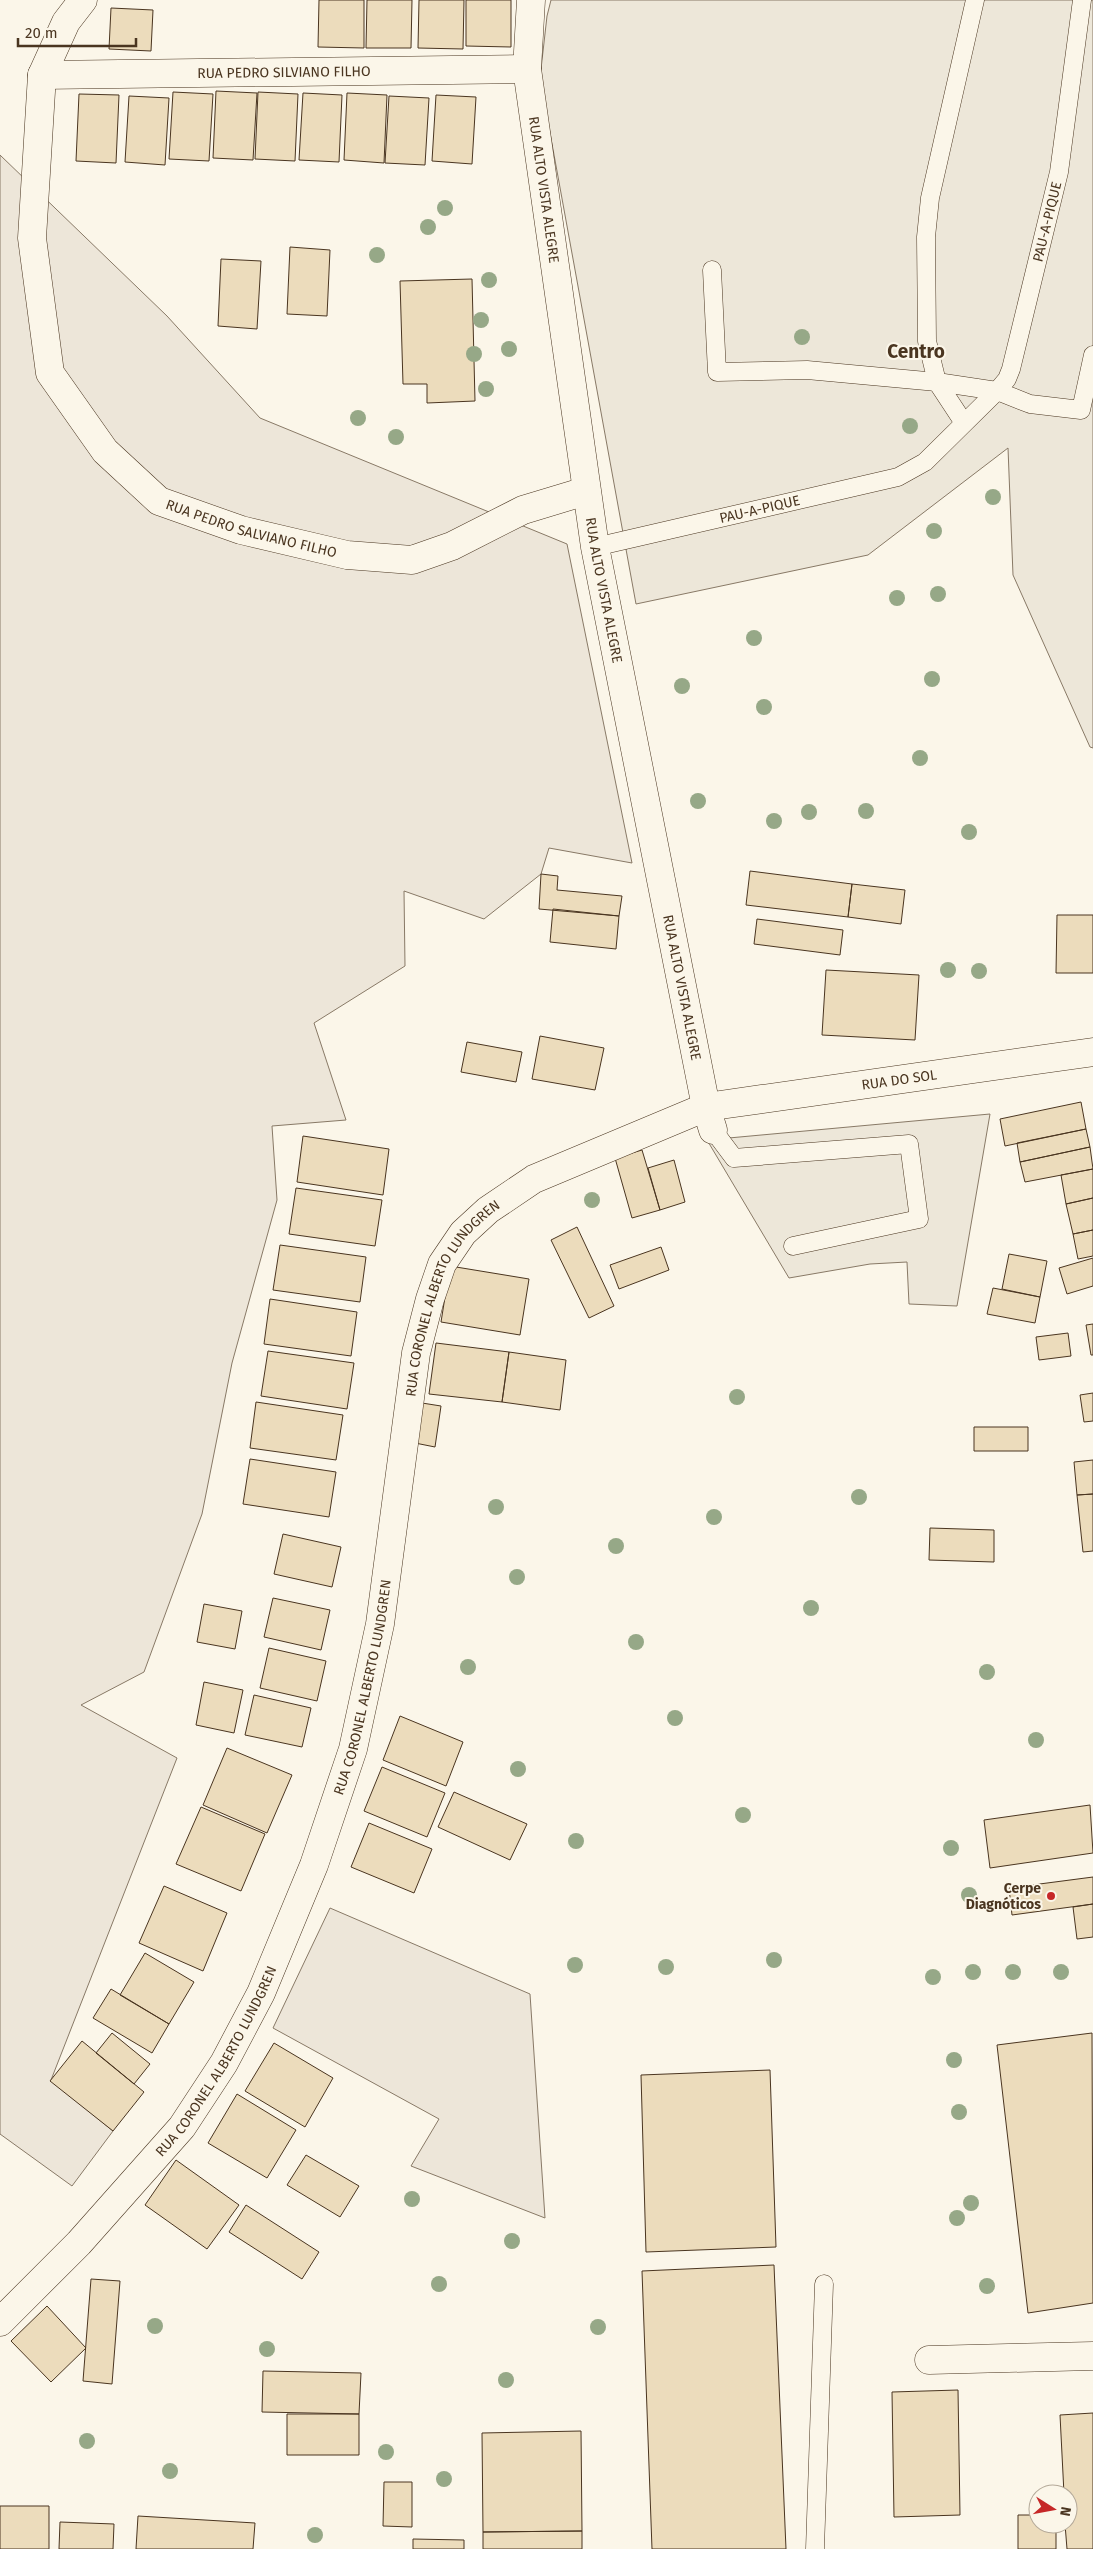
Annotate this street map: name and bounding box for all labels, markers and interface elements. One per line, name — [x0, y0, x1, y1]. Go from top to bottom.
scale bar — [18, 15, 135, 47]
text: 20 m — [25, 24, 58, 42]
street label: RUA PEDRO SILVIANO FILHO — [197, 62, 371, 82]
street label: RUA ALTO VISTA ALEGRE — [525, 115, 563, 264]
street label: PAU-A-PIQUE — [1029, 180, 1065, 264]
district label: Centro — [887, 340, 945, 363]
street label: PAU-A-PIQUE — [718, 491, 802, 527]
street label: RUA PEDRO SALVIANO FILHO — [164, 496, 339, 561]
street label: RUA ALTO VISTA ALEGRE — [582, 516, 626, 664]
street label: RUA ALTO VISTA ALEGRE — [660, 913, 705, 1062]
street label: RUA DO SOL — [860, 1066, 938, 1093]
street label: RUA CORONEL ALBERTO LUNDGREN — [402, 1196, 503, 1398]
street label: RUA CORONEL ALBERTO LUNDGREN — [330, 1578, 394, 1797]
place label: Cerpe Diagnóticos — [966, 1880, 1041, 1913]
marker: Cerpe Diagnóticos — [1045, 1890, 1057, 1902]
street label: RUA CORONEL ALBERTO LUNDGREN — [152, 1963, 280, 2160]
north arrow — [1028, 2484, 1078, 2534]
text: N — [1056, 2505, 1075, 2518]

